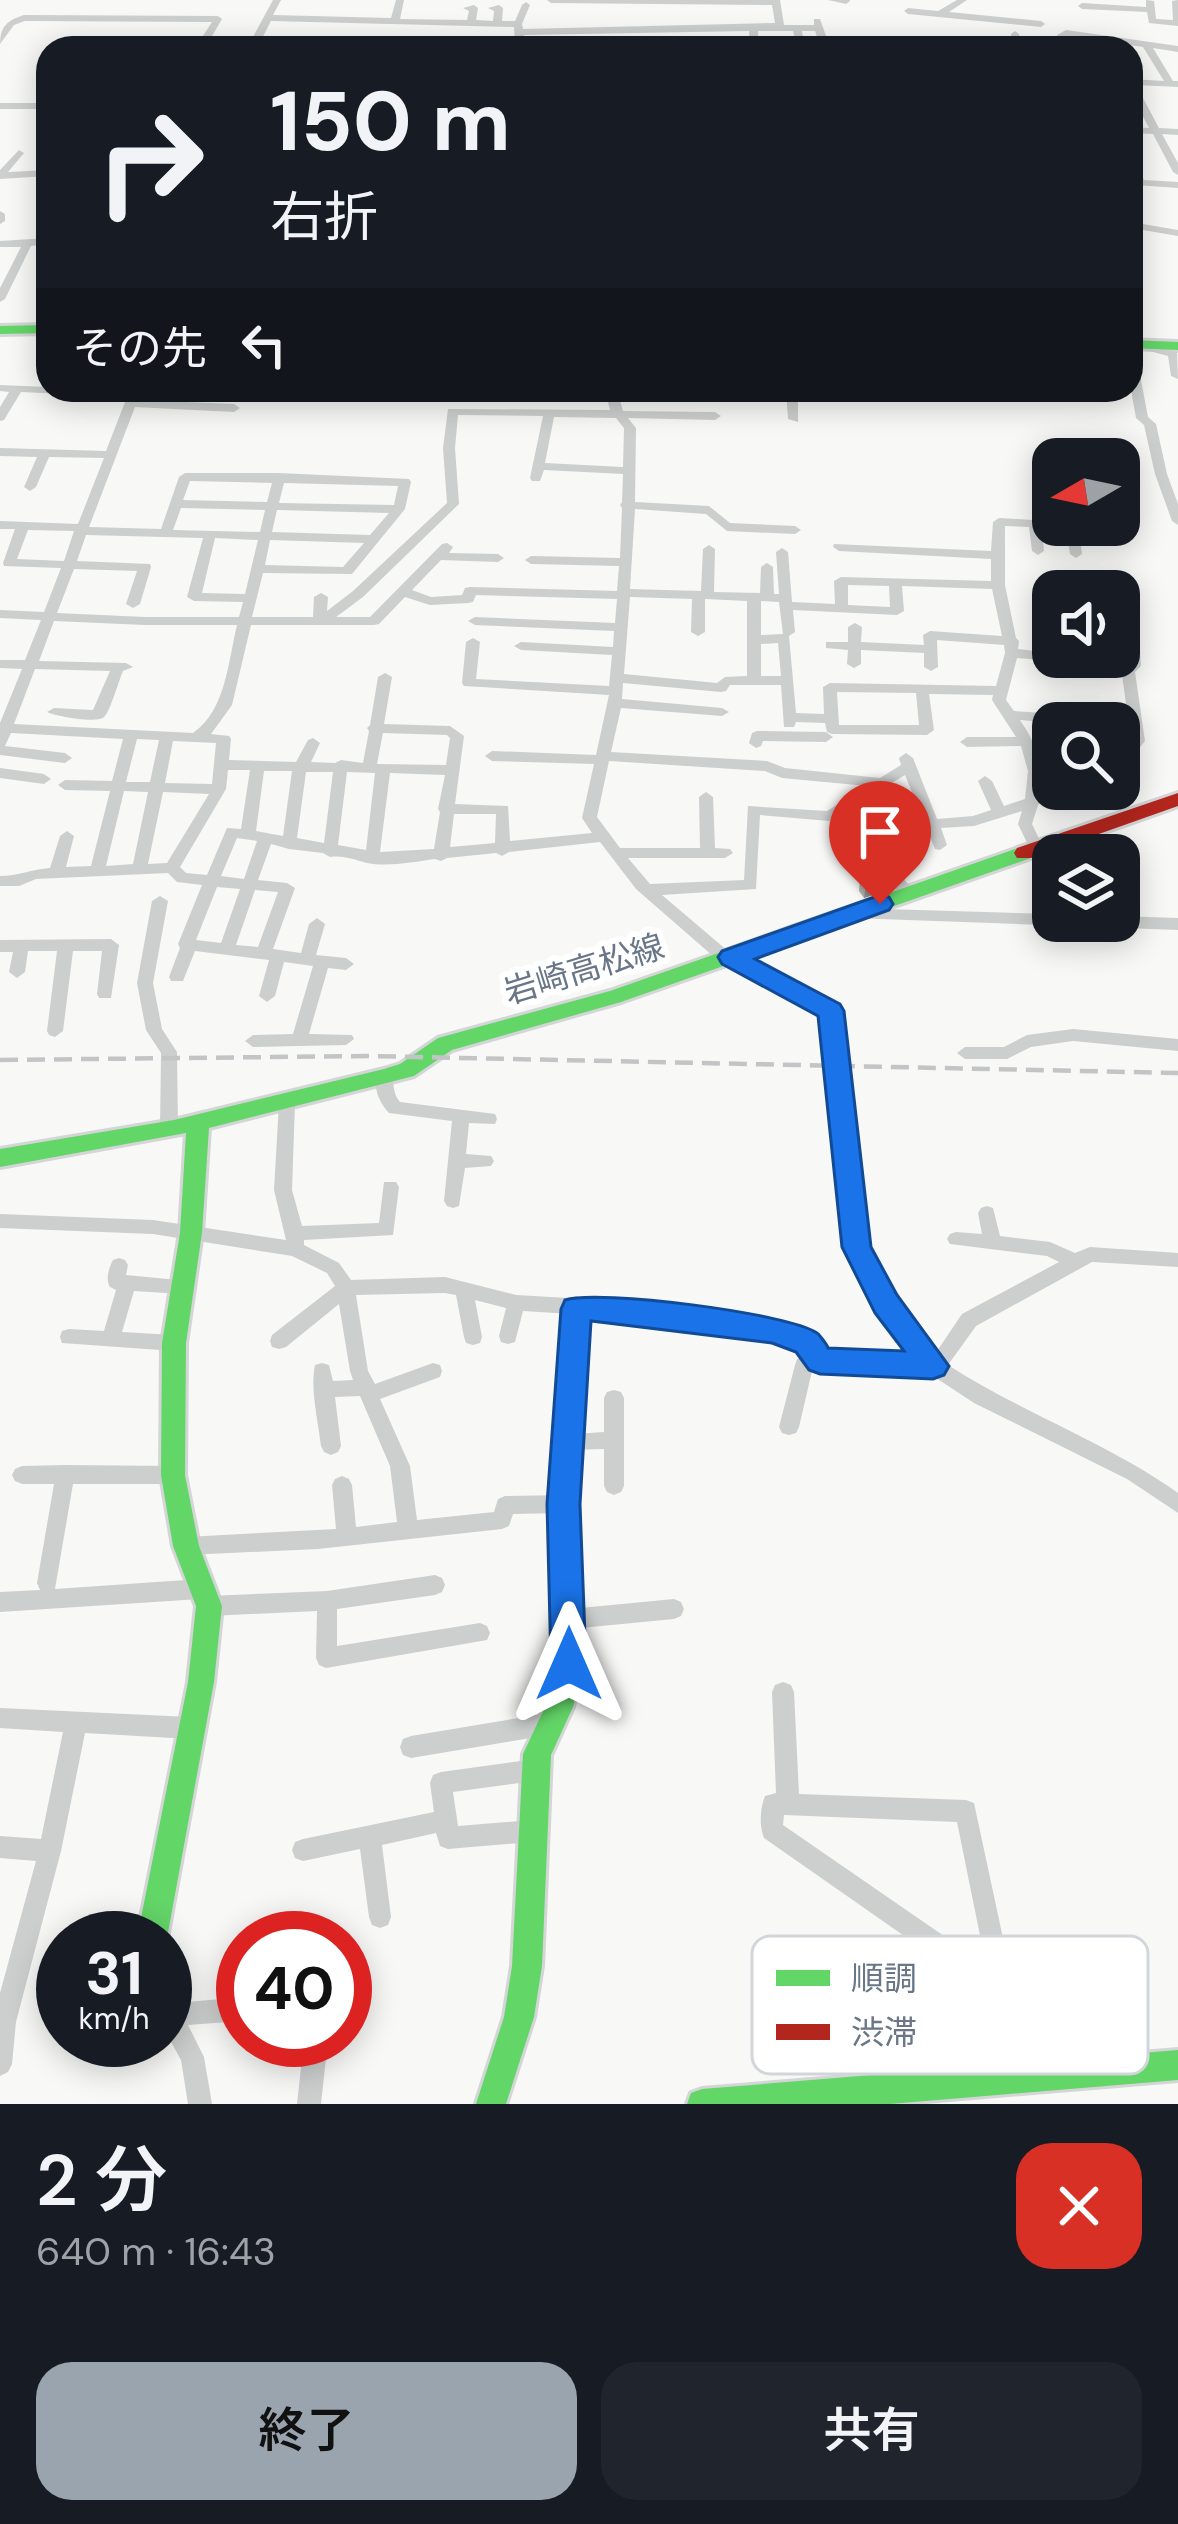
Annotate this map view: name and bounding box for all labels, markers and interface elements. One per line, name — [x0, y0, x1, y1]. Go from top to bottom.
text: 150 m — [270, 67, 511, 176]
icon: right — [72, 84, 228, 240]
text: 右折 — [270, 182, 378, 253]
icon: left — [231, 312, 297, 378]
text: その先 — [72, 319, 207, 378]
north arrow — [1032, 438, 1140, 546]
map controls — [1032, 438, 1140, 942]
button: sound — [1032, 570, 1140, 678]
button: search — [1032, 702, 1140, 810]
pin — [829, 781, 931, 904]
icon: arrive — [847, 799, 913, 865]
button: layers — [1032, 834, 1140, 942]
street label: 岩崎高松線 — [499, 924, 669, 1014]
position arrow — [506, 1601, 632, 1727]
speed limit sign: 40 — [216, 1911, 372, 2067]
text: 31 — [85, 1934, 143, 2013]
legend — [752, 1936, 1148, 2074]
text: 順調 — [851, 1957, 917, 2000]
text: km/h — [79, 1999, 149, 2038]
text: 渋滞 — [851, 2011, 917, 2054]
text: 2 分 — [36, 2134, 167, 2227]
button: close — [1016, 2143, 1142, 2269]
text: 640 m · 16:43 — [36, 2226, 276, 2277]
button: 終了 — [36, 2362, 577, 2500]
button: 共有 — [601, 2362, 1142, 2500]

